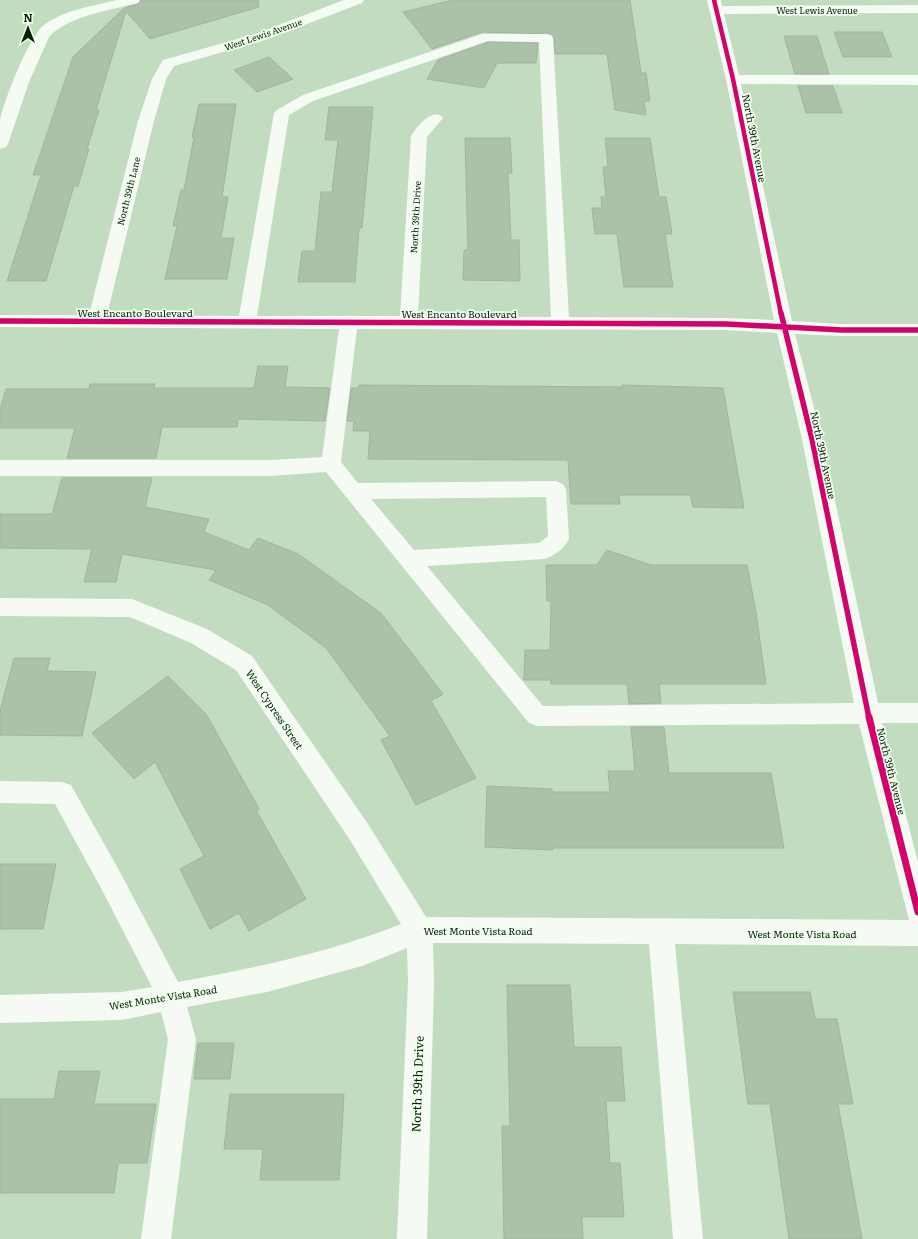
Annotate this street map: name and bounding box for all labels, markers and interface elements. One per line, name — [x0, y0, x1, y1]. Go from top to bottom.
street label: West Lewis Avenue — [776, 3, 858, 17]
north arrow — [8, 8, 48, 48]
text: N — [23, 9, 33, 25]
street label: West Lewis Avenue — [222, 14, 304, 54]
street label: North 39th Avenue — [739, 93, 771, 183]
street label: North 39th Lane — [113, 155, 143, 227]
street label: North 39th Drive — [406, 180, 424, 254]
street label: West Encanto Boulevard — [77, 305, 193, 320]
street label: West Encanto Boulevard — [401, 306, 517, 321]
street label: North 39th Avenue — [807, 410, 841, 500]
street label: West Cypress Street — [243, 666, 307, 752]
street label: North 39th Avenue — [874, 726, 910, 816]
street label: West Monte Vista Road — [423, 923, 533, 938]
street label: West Monte Vista Road — [747, 926, 857, 941]
street label: West Monte Vista Road — [108, 981, 218, 1013]
street label: North 39th Drive — [406, 1035, 428, 1133]

